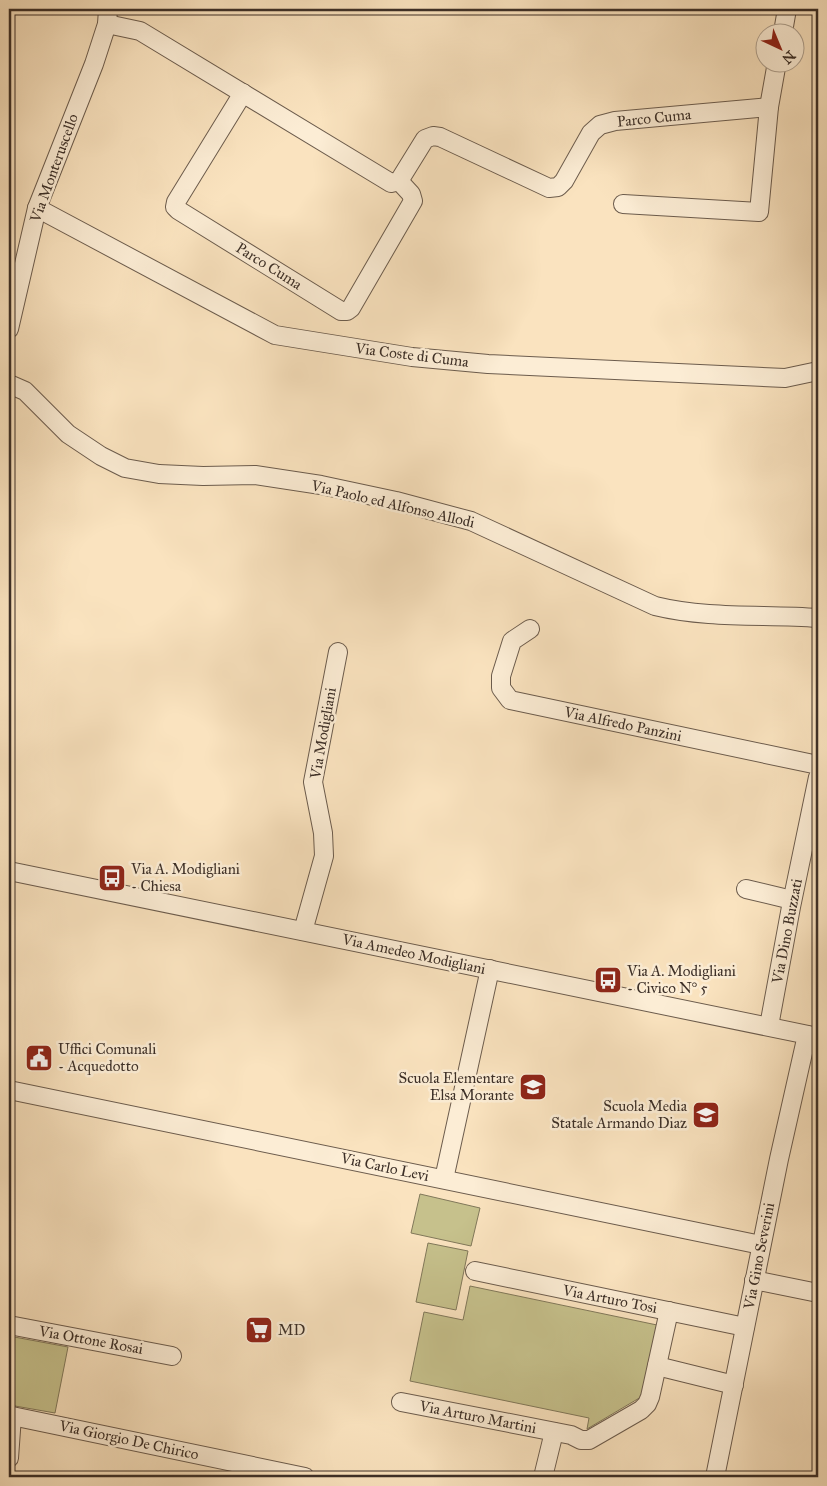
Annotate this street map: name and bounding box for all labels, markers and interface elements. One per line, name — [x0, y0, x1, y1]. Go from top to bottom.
north arrow — [754, 22, 804, 72]
text: N — [778, 47, 799, 67]
street label: Parco Cuma — [616, 105, 693, 131]
street label: Via Monteruscello — [26, 111, 82, 226]
street label: Parco Cuma — [233, 239, 306, 294]
street label: Via Coste di Cuma — [353, 339, 470, 371]
street label: Via Paolo ed Alfonso Allodi — [309, 476, 476, 532]
street label: Via Modigliani — [306, 686, 340, 781]
street label: Via Alfredo Panzini — [562, 703, 683, 745]
place label: Via A. Modigliani - Chiesa — [130, 860, 240, 895]
bus stop icon: Via A. Modigliani - Chiesa — [97, 863, 127, 893]
street label: Via Dino Buzzati — [768, 877, 806, 986]
street label: Via Amedeo Modigliani — [340, 930, 487, 978]
place label: Via A. Modigliani - Civico N° 5 — [626, 962, 736, 997]
bus stop icon: Via A. Modigliani - Civico N° 5 — [593, 965, 623, 995]
place label: Uffici Comunali - Acquedotto — [58, 1040, 156, 1076]
public building icon: Uffici Comunali - Acquedotto — [24, 1043, 54, 1073]
place label: Scuola Elementare Elsa Morante — [399, 1069, 514, 1104]
school or university icon: Scuola Elementare Elsa Morante — [518, 1072, 548, 1102]
place label: Scuola Media Statale Armando Diaz — [551, 1097, 688, 1132]
school or university icon: Scuola Media Statale Armando Diaz — [691, 1100, 721, 1130]
street label: Via Carlo Levi — [338, 1149, 431, 1185]
street label: Via Gino Severini — [740, 1201, 778, 1312]
street label: Via Arturo Tosi — [560, 1281, 659, 1317]
supermarket icon: MD — [244, 1315, 274, 1345]
place label: MD — [278, 1321, 305, 1339]
street label: Via Ottone Rosai — [37, 1322, 144, 1358]
street label: Via Arturo Martini — [417, 1397, 538, 1437]
street label: Via Giorgio De Chirico — [57, 1416, 201, 1464]

